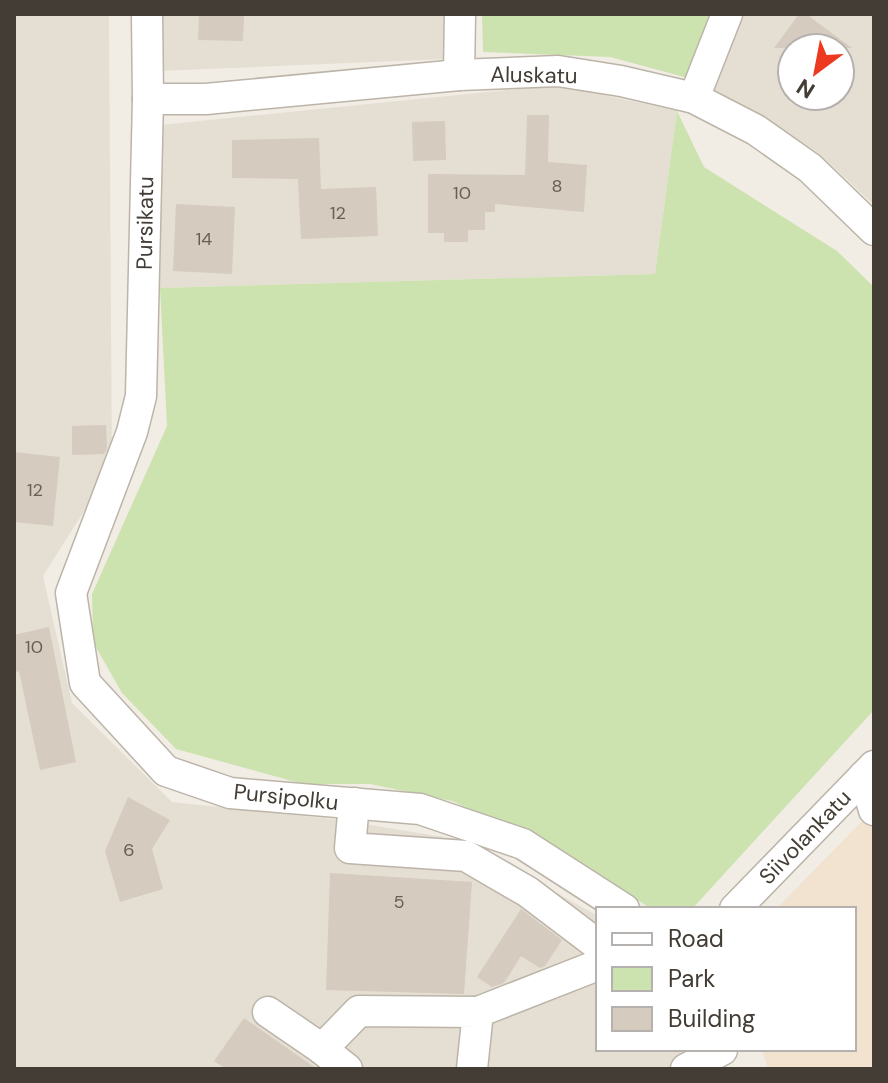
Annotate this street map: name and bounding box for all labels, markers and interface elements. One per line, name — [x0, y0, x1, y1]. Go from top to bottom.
north arrow — [776, 32, 856, 112]
street label: Aluskatu — [490, 60, 578, 90]
text: N — [791, 72, 820, 105]
house number: 8 — [552, 174, 562, 198]
street label: Pursikatu — [130, 176, 160, 270]
house number: 10 — [453, 181, 471, 205]
house number: 12 — [330, 201, 346, 225]
house number: 14 — [196, 227, 212, 251]
house number: 12 — [27, 478, 43, 502]
house number: 10 — [25, 635, 43, 659]
street label: Pursipolku — [232, 777, 340, 817]
street label: Siivolankatu — [753, 783, 857, 891]
house number: 6 — [123, 838, 135, 862]
house number: 5 — [394, 890, 404, 914]
legend — [596, 907, 856, 1051]
text: Road — [668, 923, 724, 954]
text: Park — [668, 963, 715, 994]
text: Building — [668, 1003, 755, 1034]

